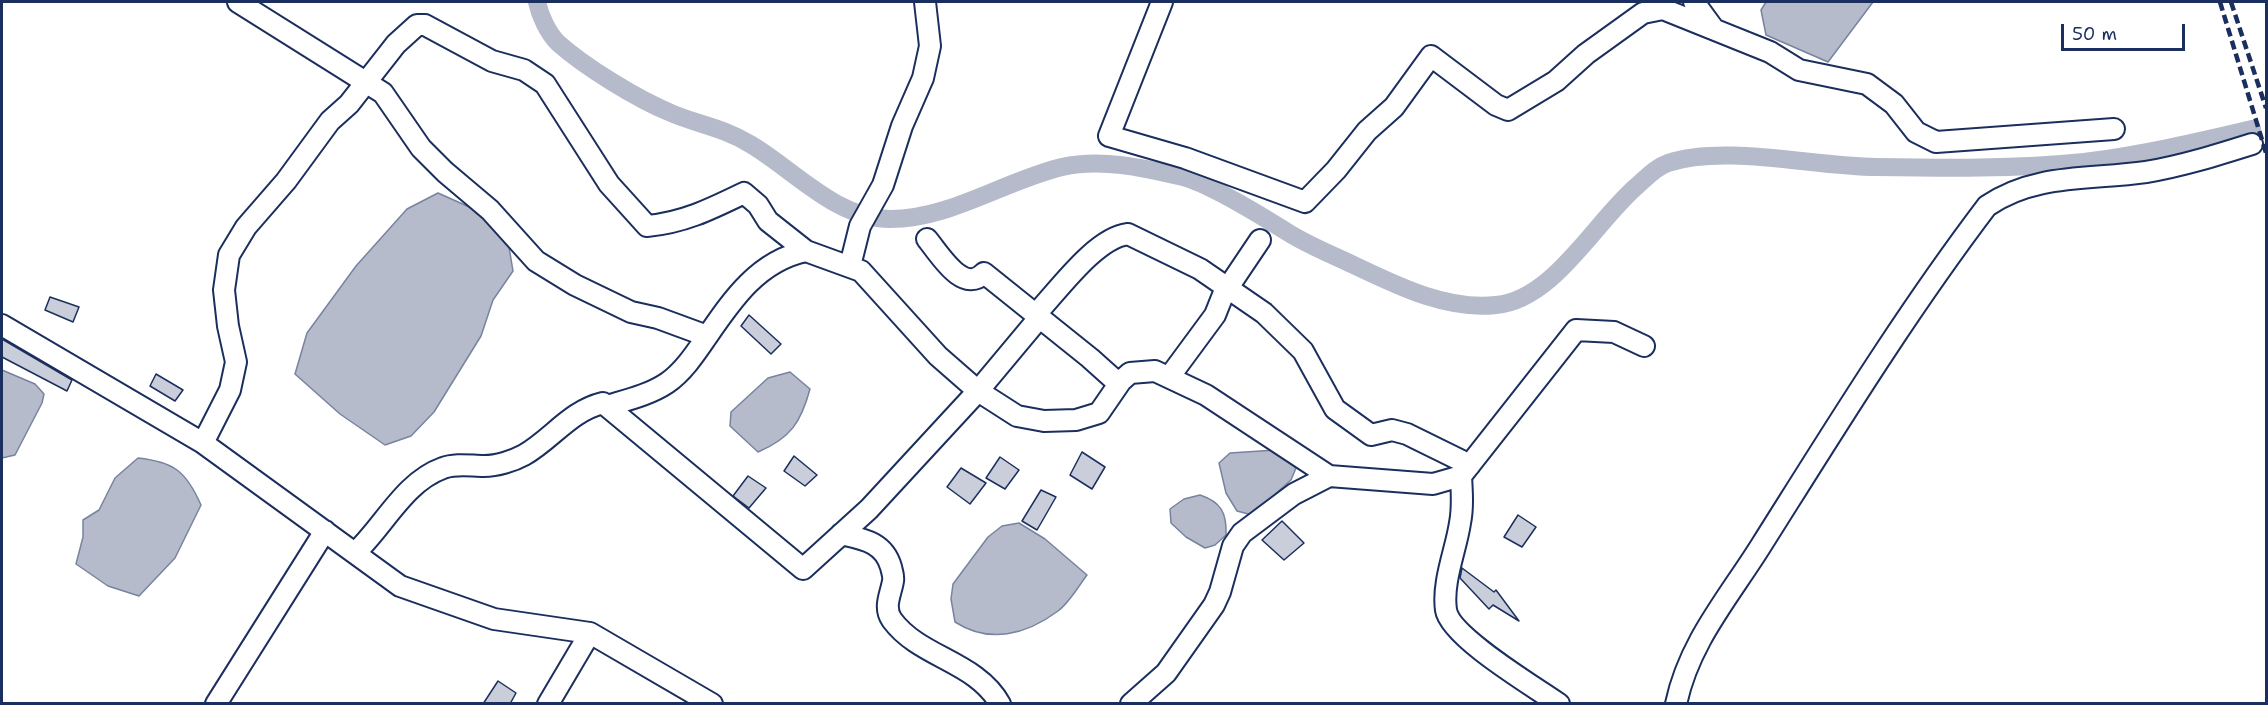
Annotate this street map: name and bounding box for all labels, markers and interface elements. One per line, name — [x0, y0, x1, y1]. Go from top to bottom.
scale bar — [2064, 12, 2188, 50]
text: 50 m — [2072, 22, 2117, 46]

